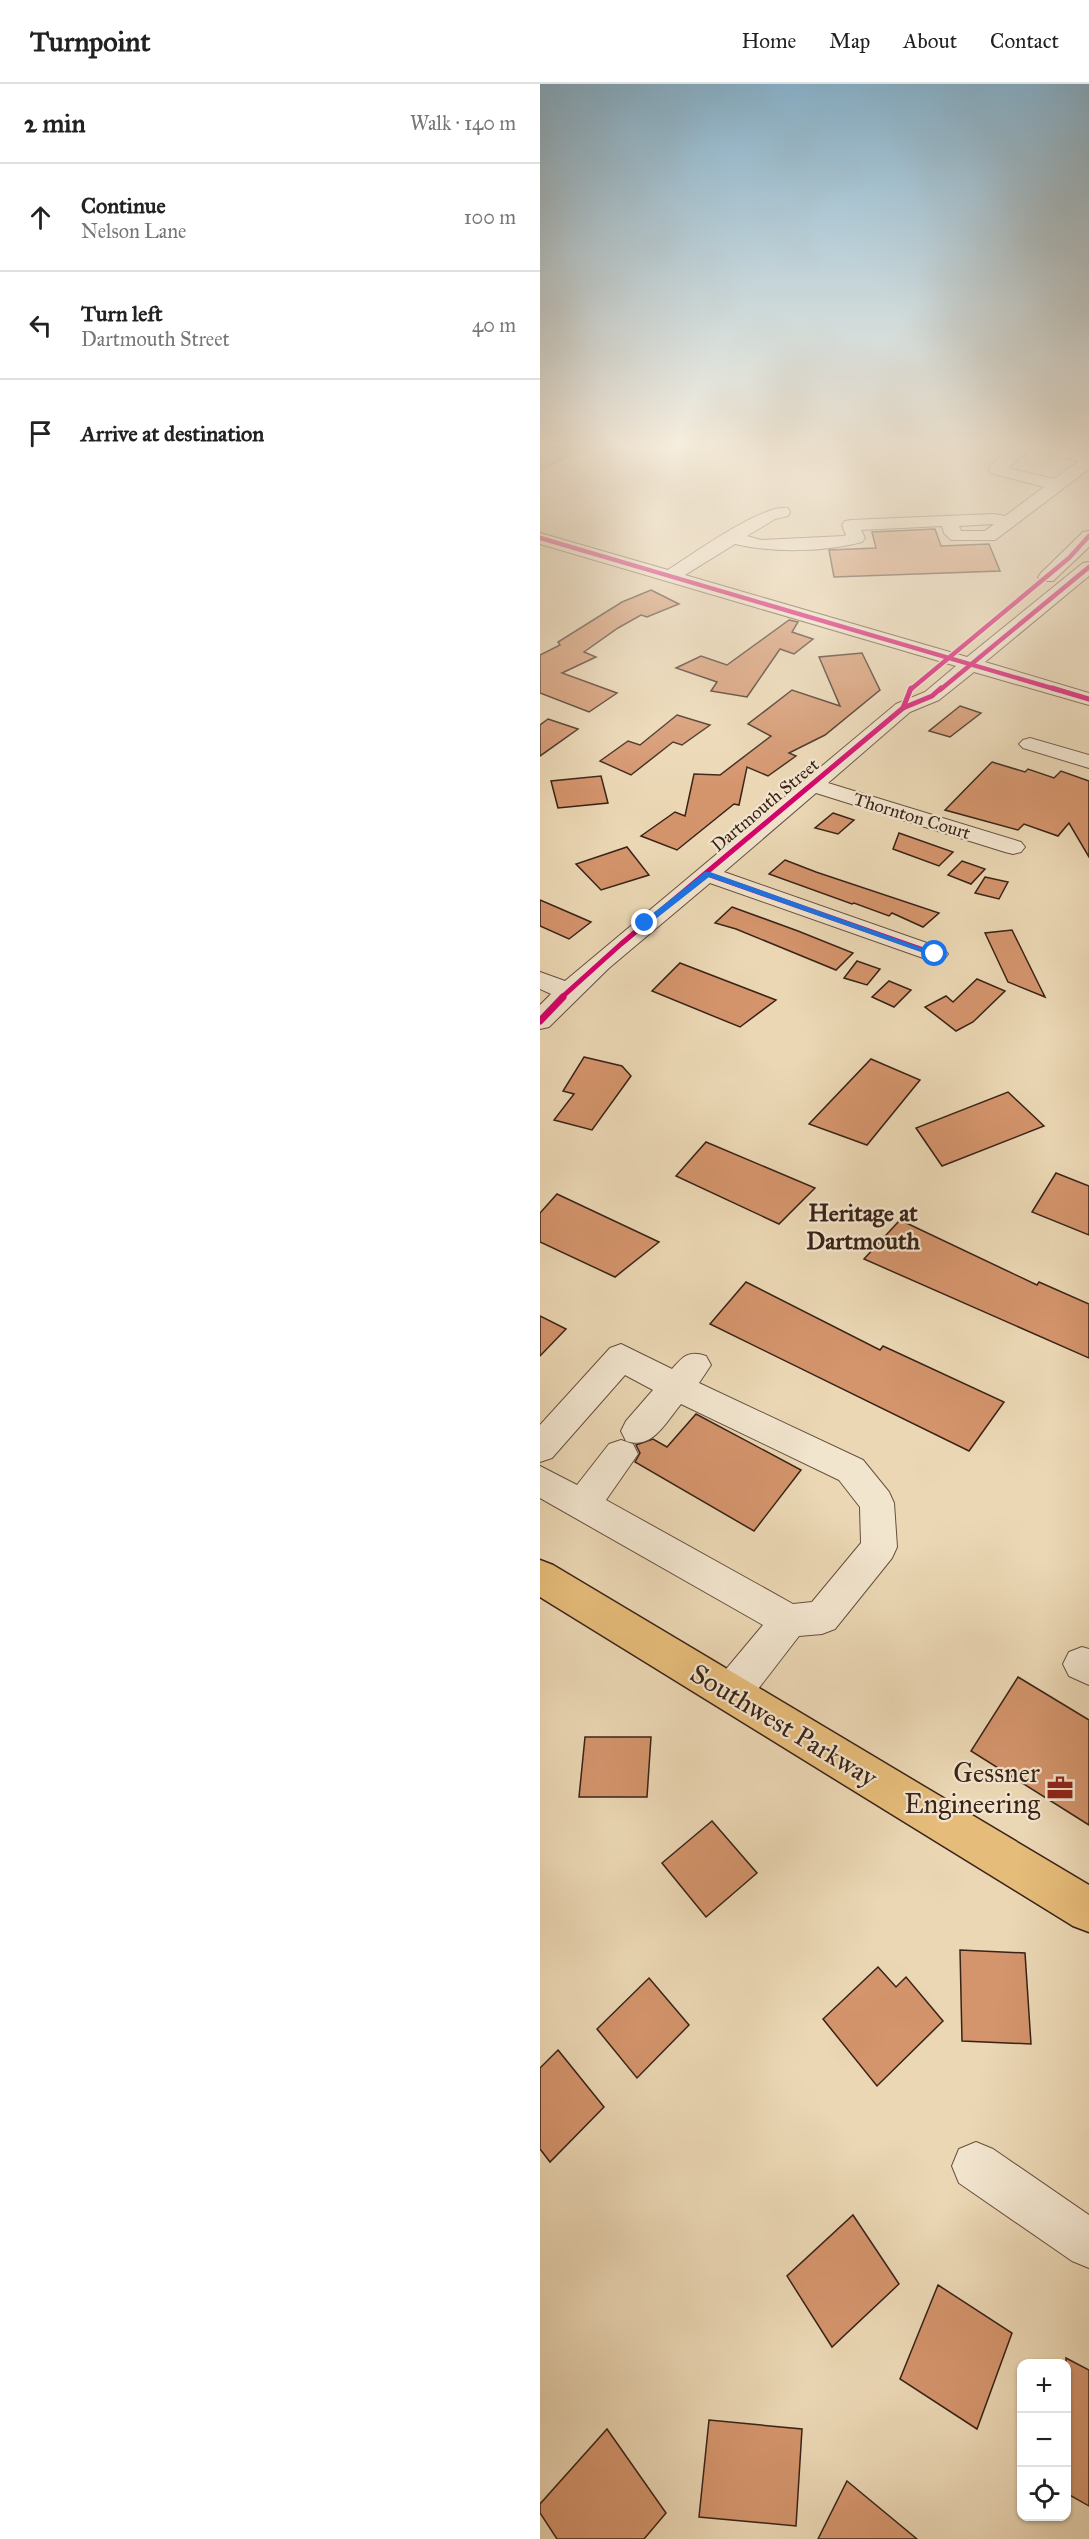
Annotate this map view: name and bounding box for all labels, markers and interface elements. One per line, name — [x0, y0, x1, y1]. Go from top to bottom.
text: Turnpoint — [30, 24, 150, 59]
text: Home — [741, 28, 796, 54]
text: Map — [829, 28, 870, 54]
text: About — [903, 28, 957, 54]
text: Contact — [990, 28, 1059, 54]
text: 2 min — [24, 107, 85, 139]
text: Walk · 140 m — [410, 111, 516, 135]
text: Continue — [81, 192, 166, 219]
icon: ahead — [24, 201, 57, 234]
text: 100 m — [464, 205, 516, 229]
text: Nelson Lane — [81, 219, 186, 243]
text: Turn left — [81, 300, 163, 327]
icon: left — [24, 309, 57, 342]
text: 40 m — [472, 313, 516, 337]
text: Dartmouth Street — [81, 327, 230, 351]
icon: arrive — [24, 417, 57, 450]
text: Arrive at destination — [81, 420, 264, 447]
street label: Dartmouth Street — [707, 753, 824, 856]
street label: Thornton Court — [851, 788, 974, 844]
route end — [631, 909, 657, 935]
route start — [921, 940, 947, 966]
district label: Heritage at Dartmouth — [806, 1198, 920, 1256]
street label: Southwest Parkway — [685, 1656, 885, 1794]
place label: Gessner Engineering — [904, 1756, 1041, 1821]
office icon: Gessner Engineering — [1045, 1773, 1075, 1803]
map controls — [1017, 2359, 1071, 2521]
button: + — [1017, 2359, 1071, 2413]
button: − — [1017, 2413, 1071, 2467]
button: locate — [1017, 2467, 1071, 2521]

